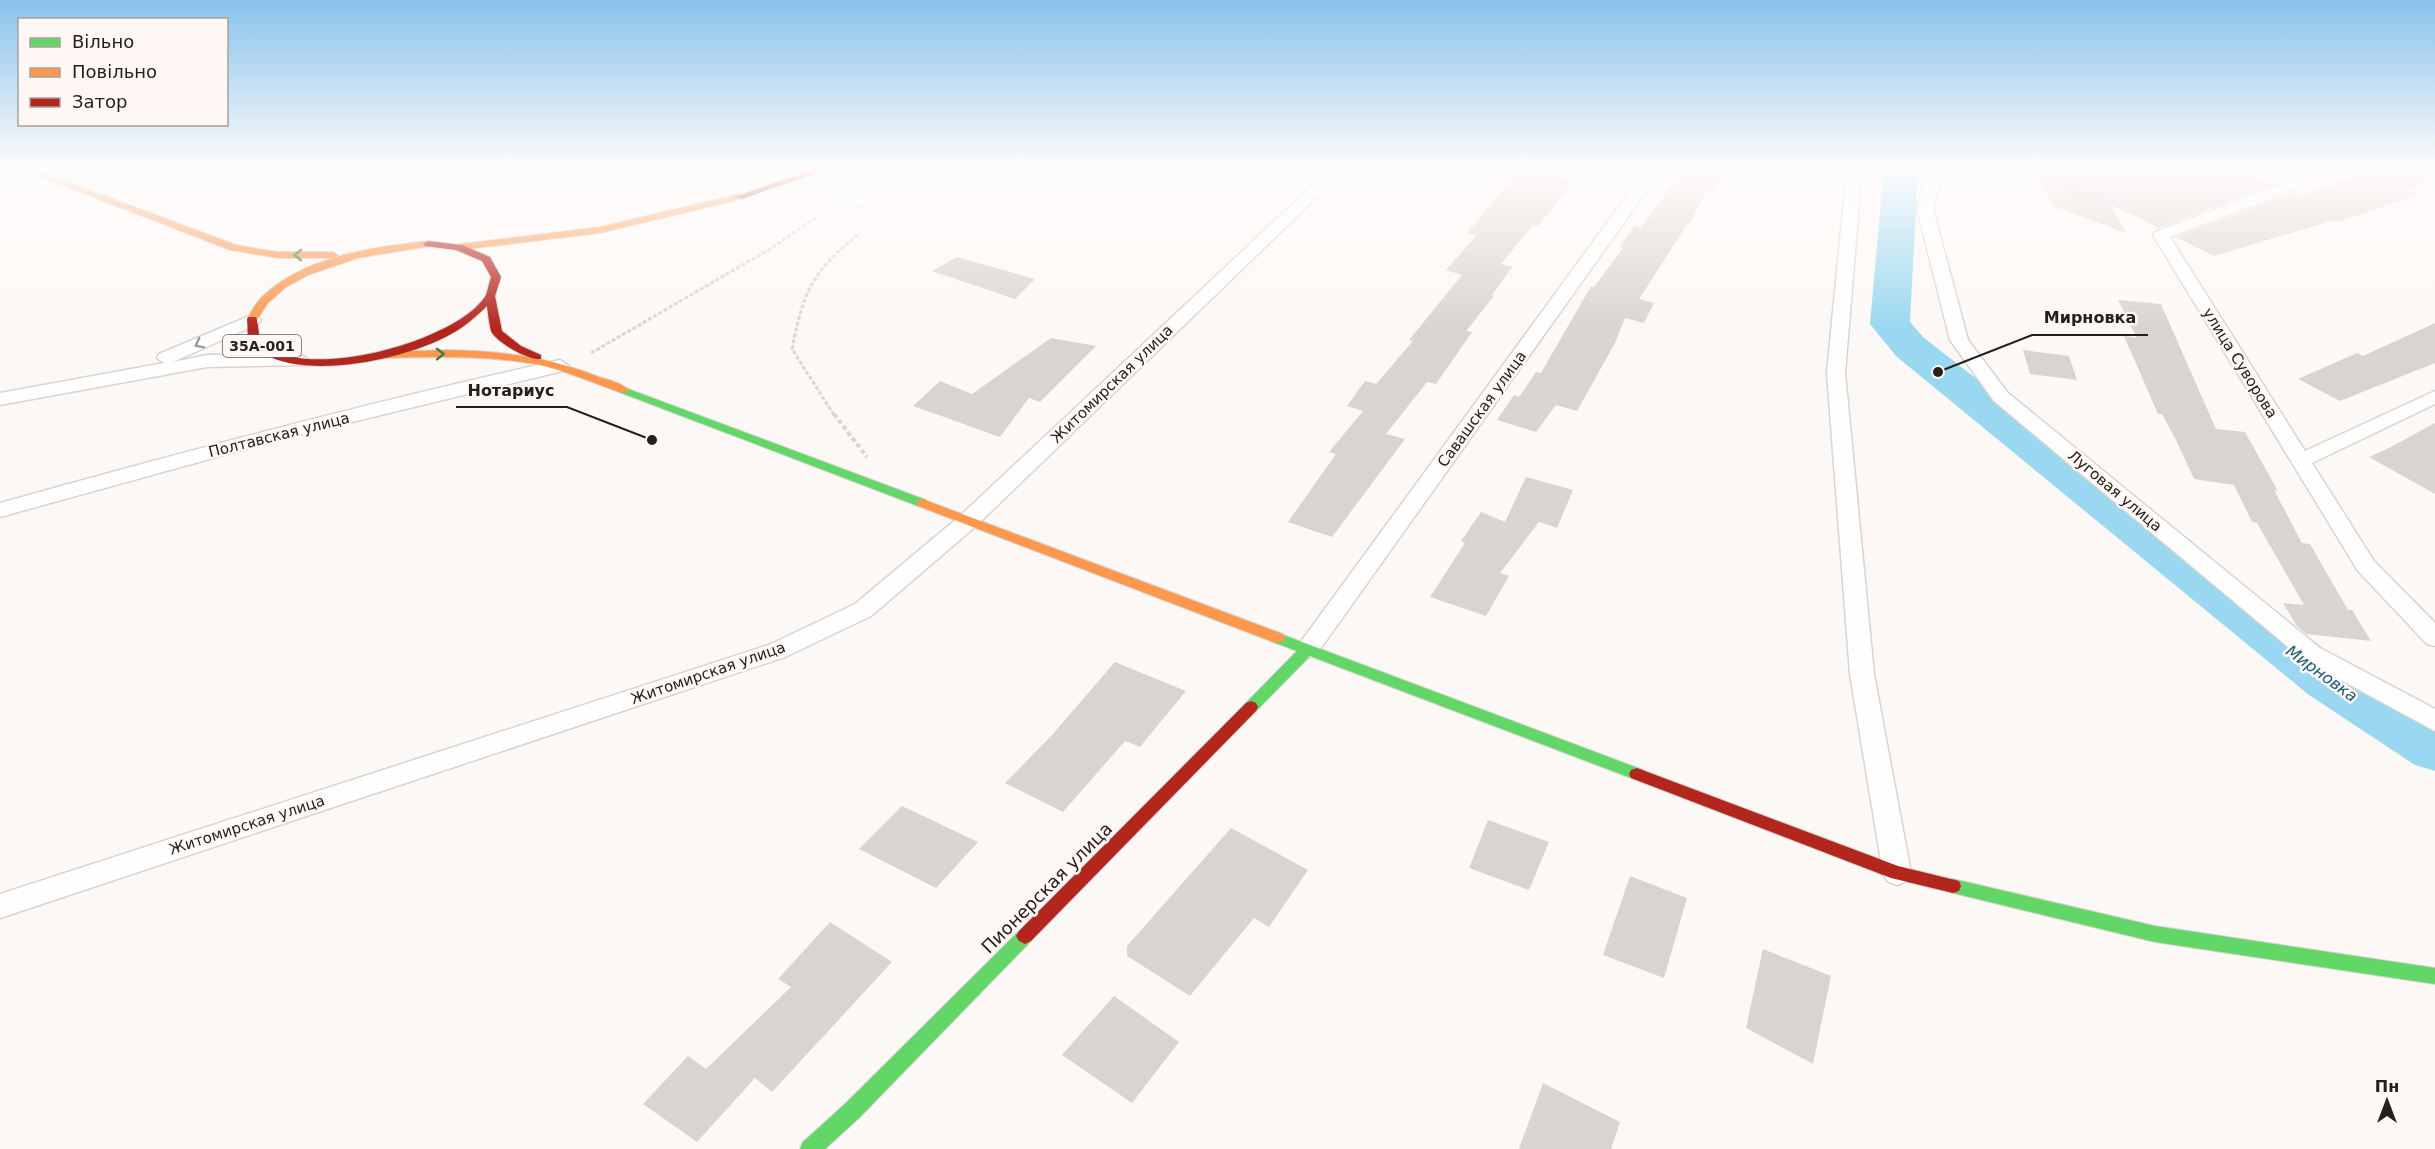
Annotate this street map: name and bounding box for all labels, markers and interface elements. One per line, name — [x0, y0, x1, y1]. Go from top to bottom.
legend — [18, 18, 228, 126]
text: Вільно — [72, 31, 134, 52]
text: Повільно — [72, 61, 157, 82]
text: Затор — [72, 91, 128, 112]
one-way arrow — [293, 249, 302, 262]
callout: Мирновка — [2032, 301, 2148, 335]
street label: улица Суворова — [2199, 305, 2281, 421]
text: Мирновка — [2044, 308, 2136, 327]
street label: Житомирская улица — [1047, 321, 1177, 447]
road number: 35А-001 — [223, 335, 301, 357]
one-way arrow — [195, 337, 205, 348]
street label: Савашская улица — [1434, 347, 1530, 471]
one-way arrow — [436, 348, 445, 360]
callout: Нотариус — [456, 373, 567, 407]
text: Нотариус — [467, 381, 555, 400]
street label: Полтавская улица — [207, 409, 351, 461]
street label: Луговая улица — [2065, 447, 2165, 535]
street label: Житомирская улица — [628, 638, 788, 708]
water label: Мирновка — [2282, 641, 2361, 706]
street label: Житомирская улица — [167, 791, 327, 859]
street label: Пионерская улица — [977, 818, 1116, 957]
north arrow — [2357, 1071, 2417, 1131]
text: Пн — [2375, 1077, 2399, 1096]

